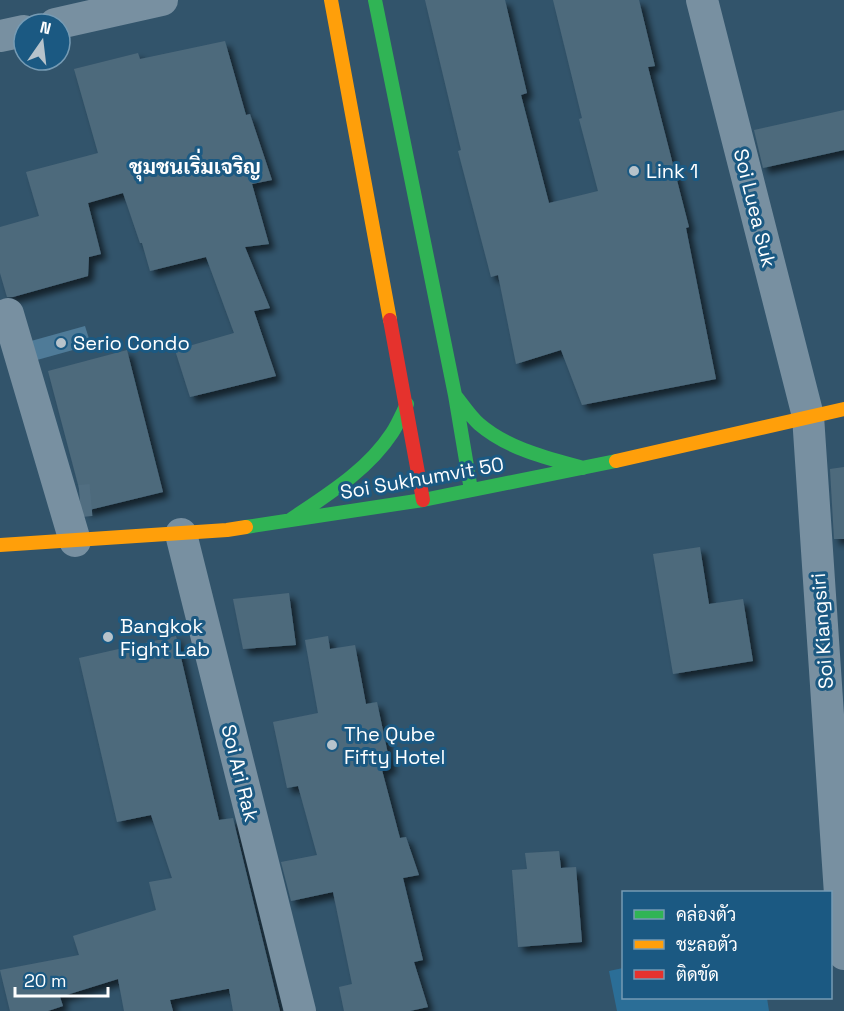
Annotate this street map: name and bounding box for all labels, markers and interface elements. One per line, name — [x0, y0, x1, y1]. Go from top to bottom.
north arrow — [12, 12, 72, 72]
text: N — [38, 16, 53, 39]
street label: Soi Luea Suk — [728, 146, 782, 270]
district label: ชุมชนเริ่มเจริญ — [129, 148, 261, 182]
place label: Link 1 — [646, 158, 698, 184]
marker: Link 1 — [627, 164, 641, 178]
place label: Serio Condo — [73, 330, 190, 356]
marker: Serio Condo — [54, 336, 68, 350]
street label: Soi Sukhumvit 50 — [338, 451, 506, 505]
street label: Soi Kiangsiri — [805, 572, 839, 690]
place label: Bangkok Fight Lab — [120, 613, 210, 662]
marker: Bangkok Fight Lab — [101, 630, 115, 644]
place label: The Qube Fifty Hotel — [344, 721, 445, 770]
street label: Soi Ari Rak — [215, 722, 265, 825]
marker: The Qube Fifty Hotel — [325, 738, 339, 752]
legend — [622, 891, 832, 999]
text: คล่องตัว — [676, 903, 736, 926]
text: ชะลอตัว — [676, 933, 738, 956]
scale bar — [15, 960, 108, 998]
text: ติดขัด — [676, 963, 719, 986]
text: 20 m — [24, 969, 67, 992]

